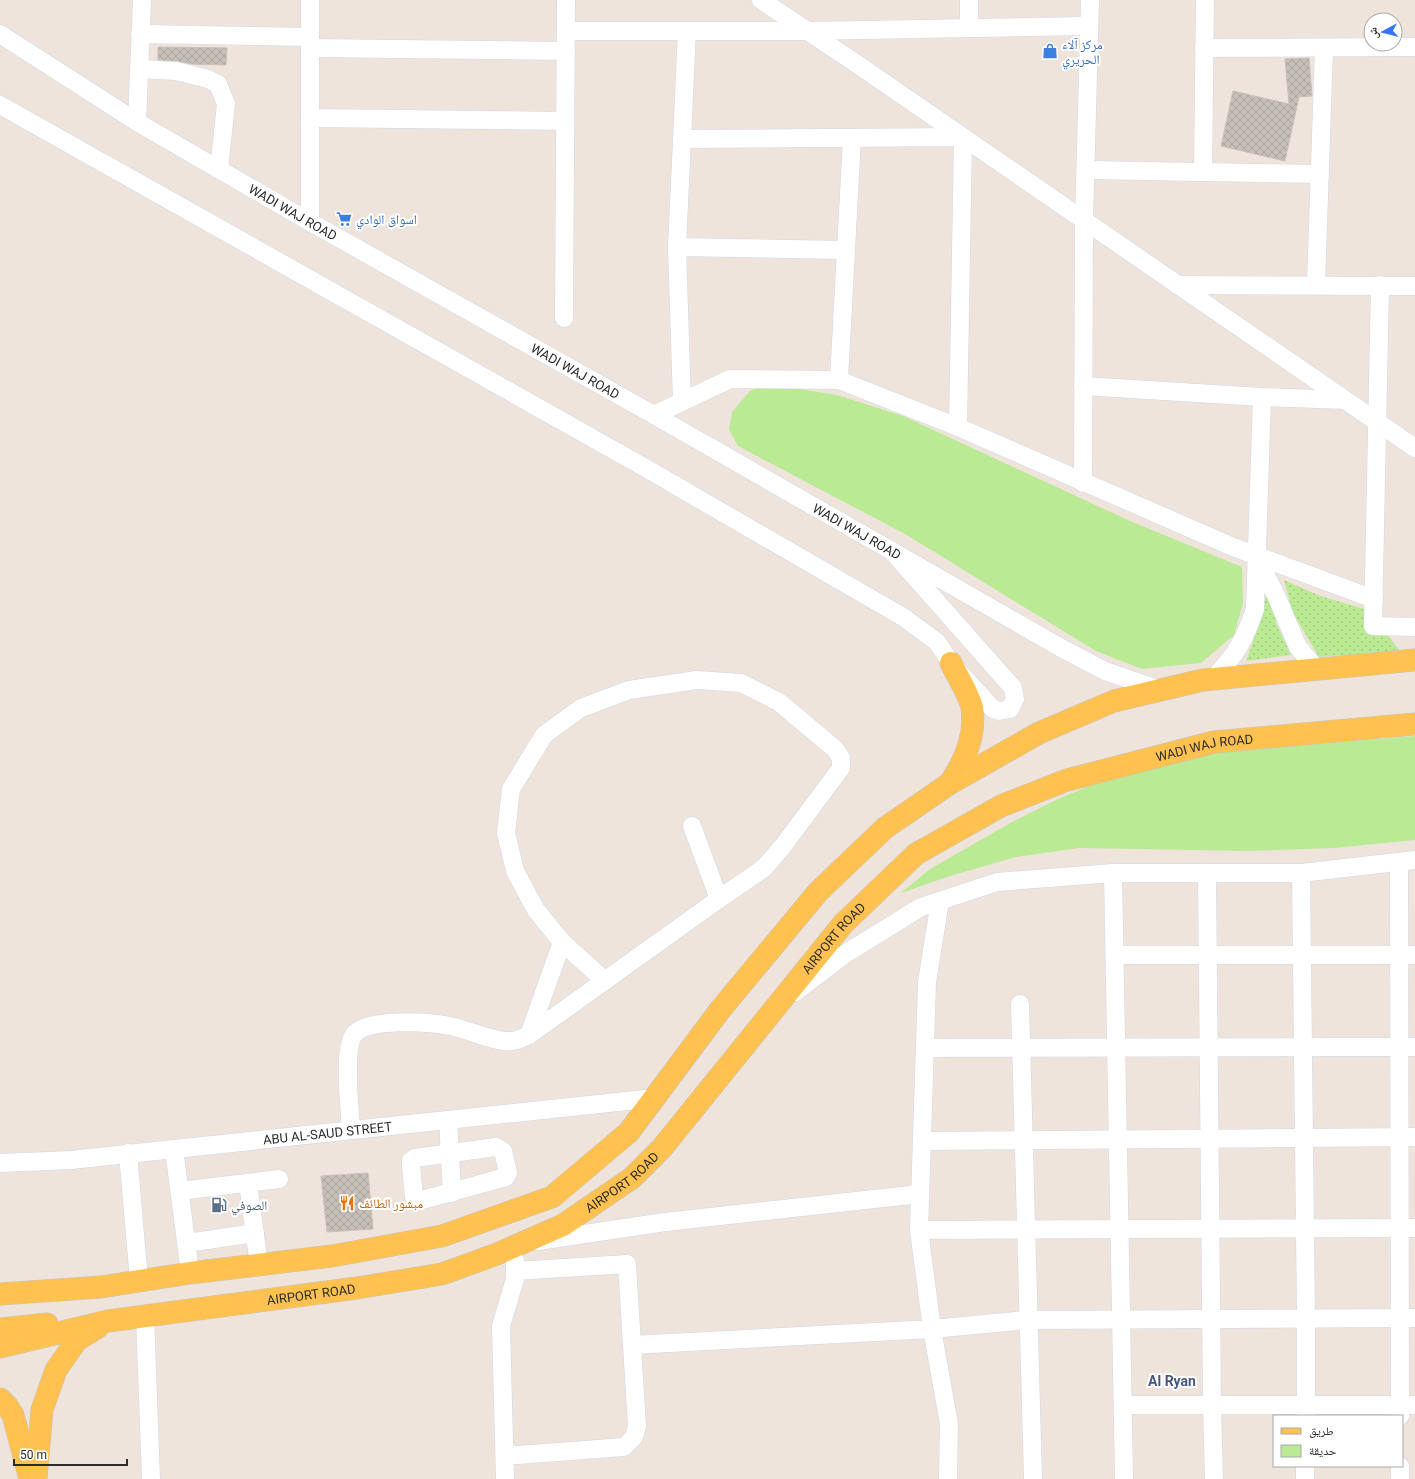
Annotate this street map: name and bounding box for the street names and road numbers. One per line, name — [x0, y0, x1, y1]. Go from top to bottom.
street label: WADI WAJ ROAD — [246, 181, 339, 244]
street label: WADI WAJ ROAD — [528, 341, 622, 402]
street label: WADI WAJ ROAD — [810, 500, 904, 563]
street label: WADI WAJ ROAD — [1154, 732, 1254, 765]
street label: AIRPORT ROAD — [799, 900, 869, 977]
street label: ABU AL-SAUD STREET — [262, 1119, 393, 1148]
street label: AIRPORT ROAD — [582, 1149, 662, 1216]
street label: AIRPORT ROAD — [266, 1281, 356, 1308]

